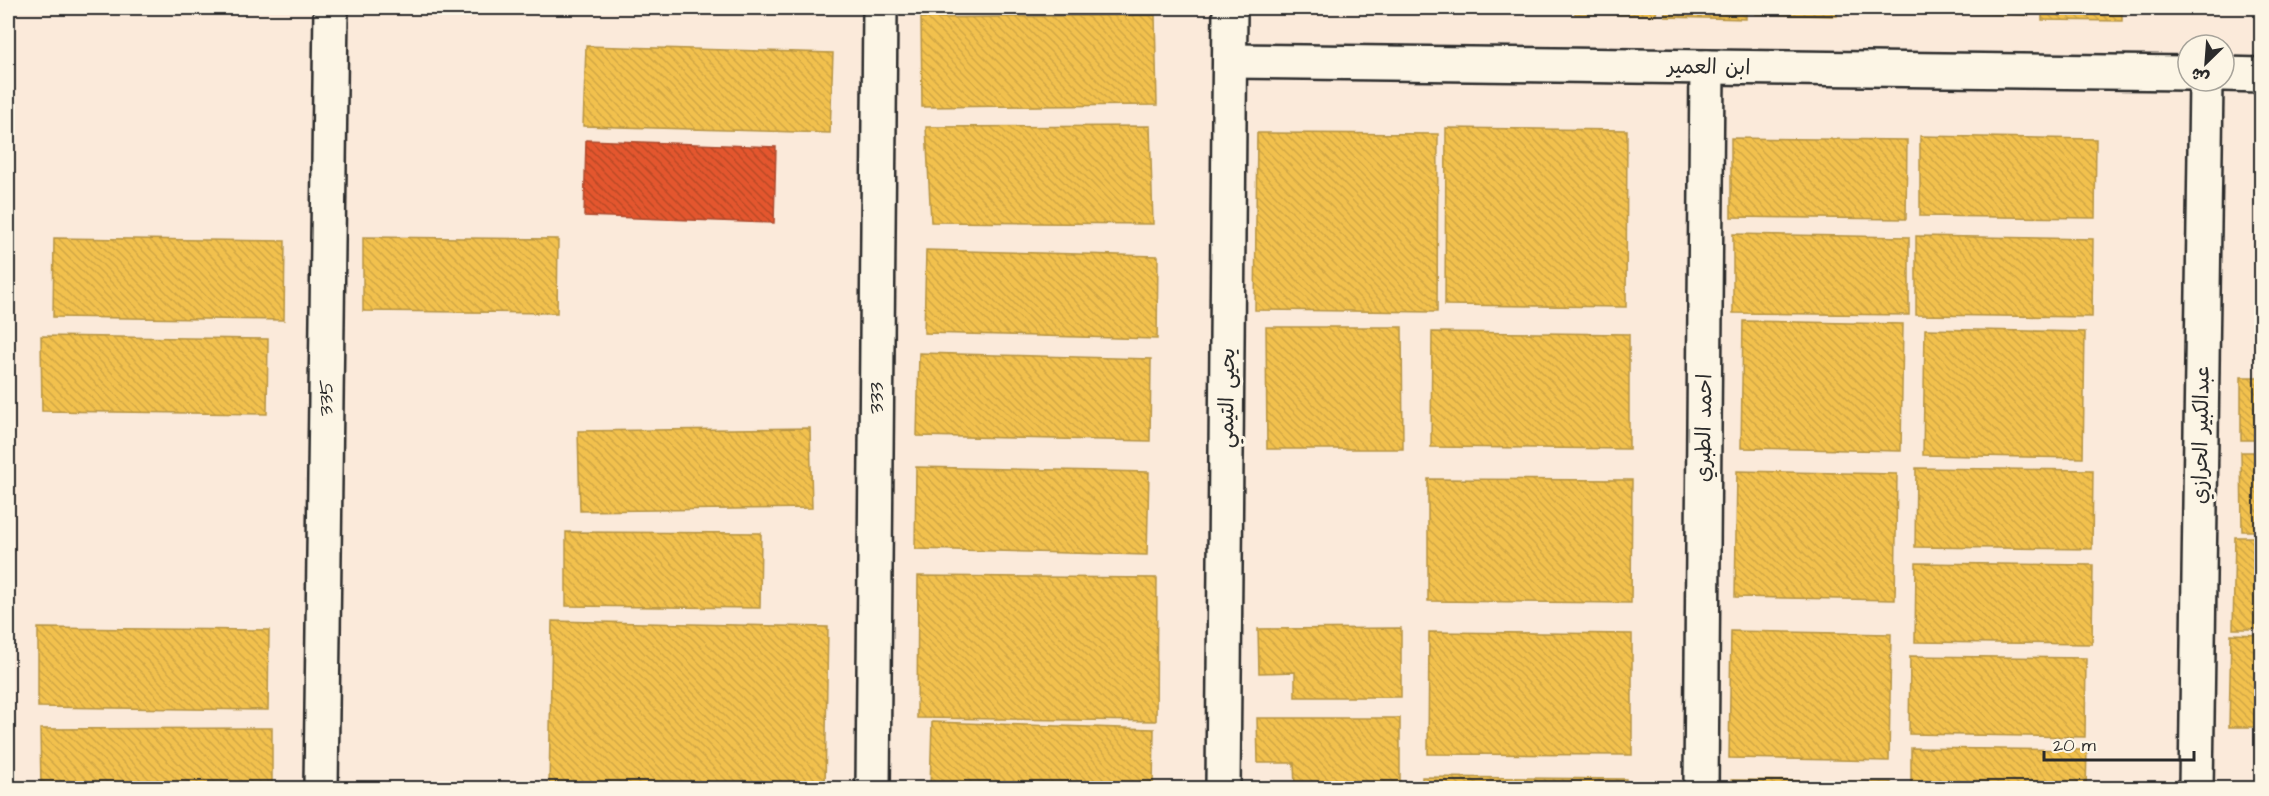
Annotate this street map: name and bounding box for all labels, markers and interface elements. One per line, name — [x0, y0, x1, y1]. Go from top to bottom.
north arrow — [2176, 33, 2236, 93]
street label: ابن العمير — [1665, 52, 1751, 82]
text: ش — [2187, 62, 2213, 89]
street label: يحيى التيمي — [1212, 347, 1246, 449]
street label: عبدالكبير الحرازي — [2185, 366, 2217, 504]
street label: احمد الطبري — [1689, 374, 1719, 482]
street label: 335 — [311, 380, 341, 416]
street label: 333 — [862, 382, 891, 414]
scale bar — [2044, 724, 2194, 762]
text: 20 m — [2053, 733, 2096, 758]

